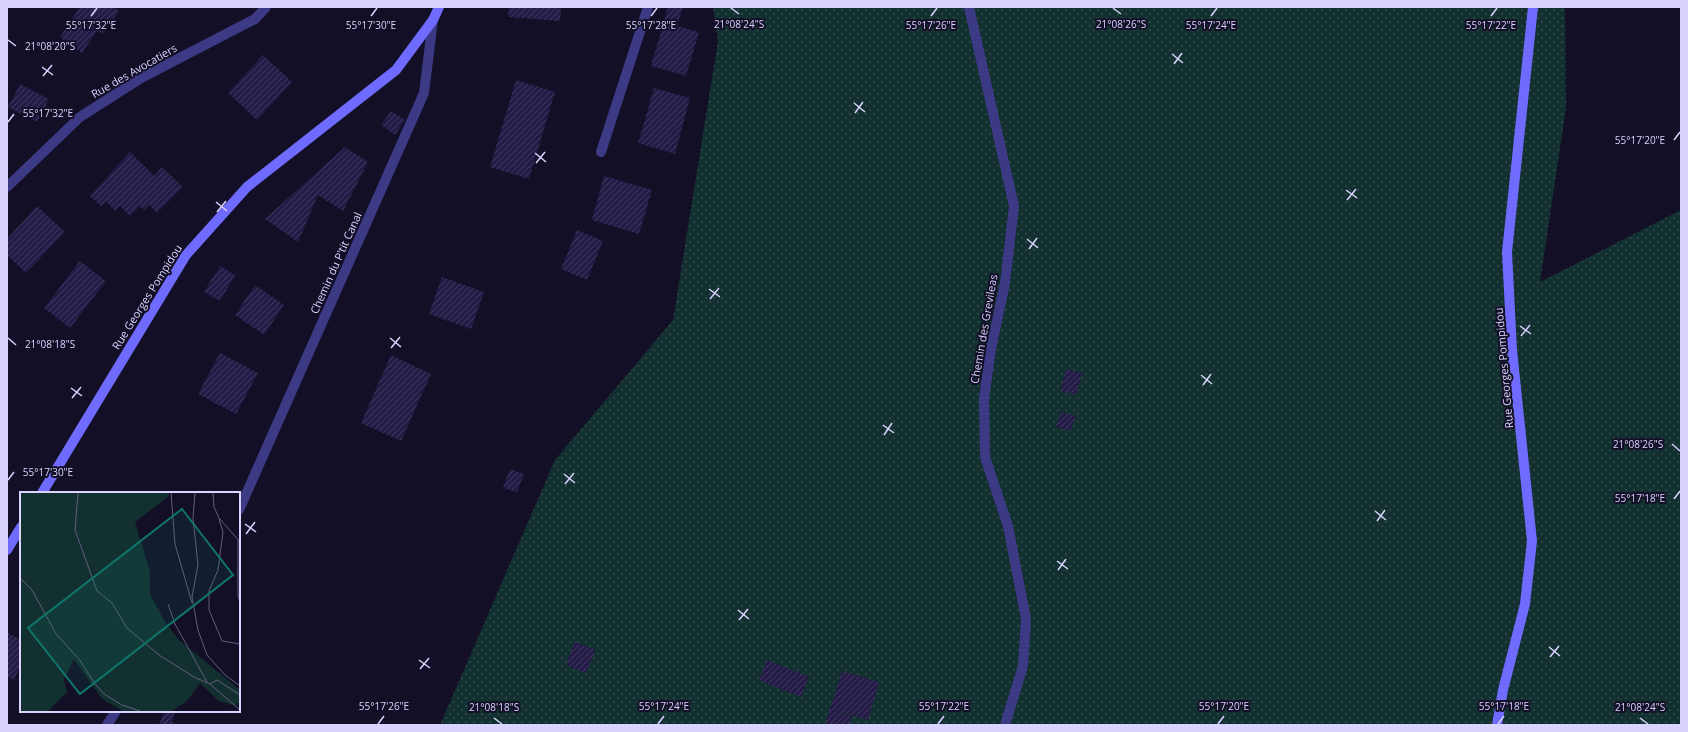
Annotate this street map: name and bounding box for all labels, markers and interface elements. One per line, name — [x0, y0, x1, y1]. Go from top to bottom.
text: 21°08'24"S — [714, 17, 764, 31]
text: 21°08'26"S — [1096, 17, 1146, 31]
text: 55°17'32"E — [66, 18, 116, 32]
text: 55°17'30"E — [346, 18, 396, 32]
text: 55°17'28"E — [626, 18, 676, 32]
text: 55°17'26"E — [906, 18, 956, 32]
text: 55°17'24"E — [1186, 18, 1236, 32]
text: 55°17'22"E — [1466, 18, 1516, 32]
text: 21°08'20"S — [25, 39, 75, 53]
street label: Rue des Avocatiers — [88, 40, 179, 101]
text: 55°17'32"E — [23, 106, 73, 120]
text: 55°17'20"E — [1615, 133, 1665, 147]
street label: Chemin du P'tit Canal — [306, 210, 365, 316]
street label: Rue Georges Pompidou — [108, 241, 185, 352]
street label: Chemin des Grevileas — [967, 273, 1001, 385]
street label: Rue Georges Pompidou — [1491, 307, 1516, 429]
text: 21°08'18"S — [25, 337, 75, 351]
text: 21°08'26"S — [1613, 437, 1663, 451]
text: 55°17'30"E — [23, 465, 73, 479]
text: 55°17'18"E — [1615, 491, 1665, 505]
inset map — [20, 492, 240, 712]
text: 55°17'26"E — [359, 699, 409, 713]
text: 55°17'24"E — [639, 699, 689, 713]
text: 55°17'22"E — [919, 699, 969, 713]
text: 55°17'20"E — [1199, 699, 1249, 713]
text: 55°17'18"E — [1479, 699, 1529, 713]
text: 21°08'18"S — [469, 700, 519, 714]
text: 21°08'24"S — [1615, 700, 1665, 714]

